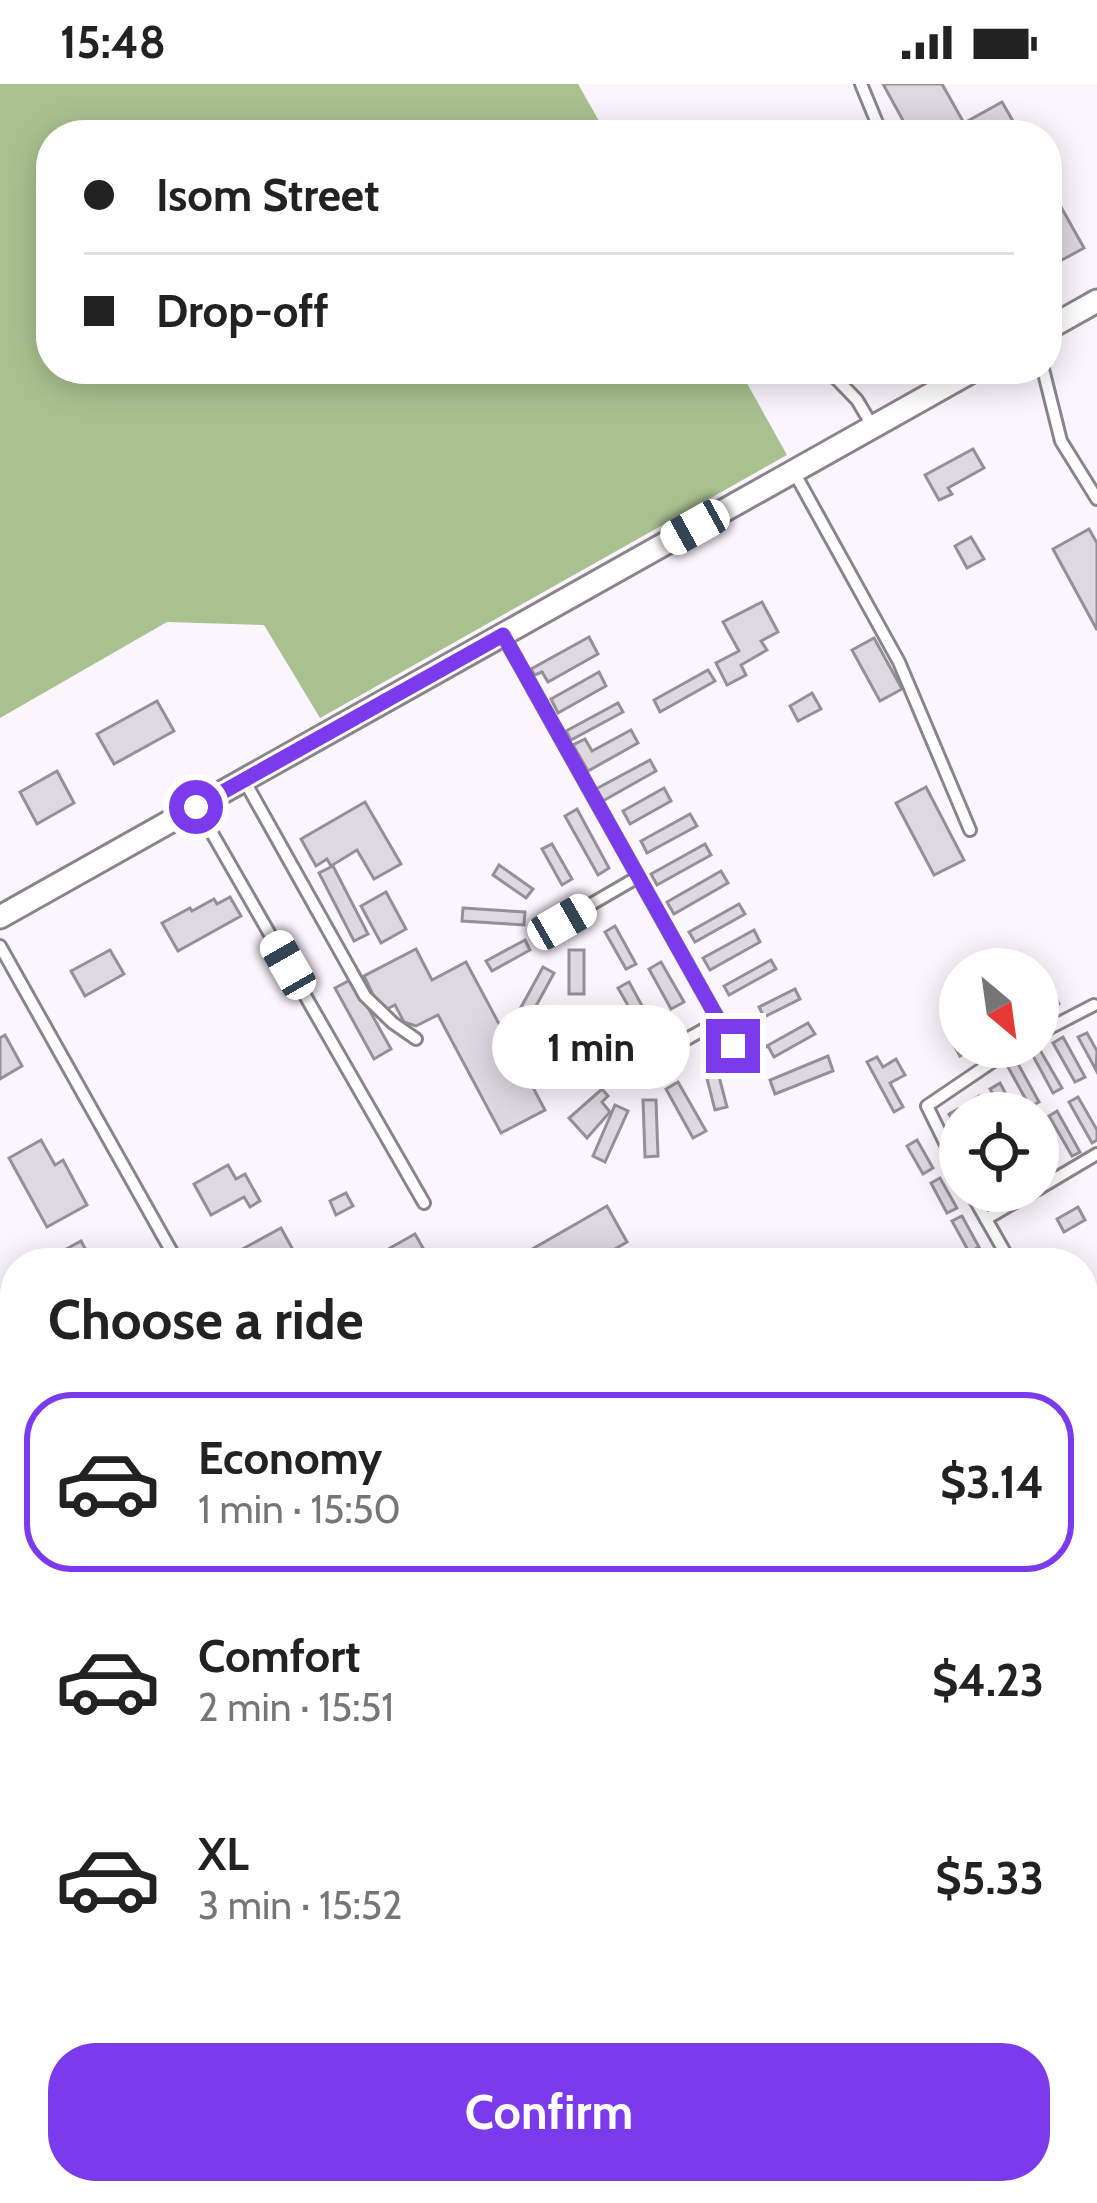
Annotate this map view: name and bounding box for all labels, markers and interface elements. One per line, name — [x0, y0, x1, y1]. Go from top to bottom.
text: 15:48 — [60, 15, 166, 69]
text: Isom Street — [156, 168, 379, 222]
text: Drop-off — [156, 284, 329, 338]
car — [655, 494, 735, 560]
route start — [169, 780, 223, 834]
car — [522, 888, 602, 956]
car — [254, 925, 322, 1005]
north arrow — [939, 948, 1059, 1068]
map controls — [939, 948, 1059, 1212]
callout: 1 min — [493, 1004, 691, 1088]
route end — [706, 1019, 760, 1073]
text: 1 min — [547, 1023, 635, 1071]
button: locate — [939, 1092, 1059, 1212]
text: Choose a ride — [48, 1287, 363, 1353]
icon: car — [54, 1428, 162, 1536]
text: Economy — [198, 1431, 382, 1485]
text: $3.14 — [940, 1455, 1044, 1509]
text: 1 min · 15:50 — [198, 1485, 401, 1533]
icon: car — [54, 1626, 162, 1734]
text: Comfort — [198, 1629, 361, 1683]
text: $4.23 — [932, 1653, 1044, 1707]
text: 2 min · 15:51 — [198, 1683, 394, 1731]
icon: car — [54, 1824, 162, 1932]
text: XL — [198, 1827, 249, 1881]
text: $5.33 — [935, 1851, 1044, 1905]
text: 3 min · 15:52 — [198, 1881, 402, 1929]
button: Confirm — [48, 2043, 1050, 2181]

